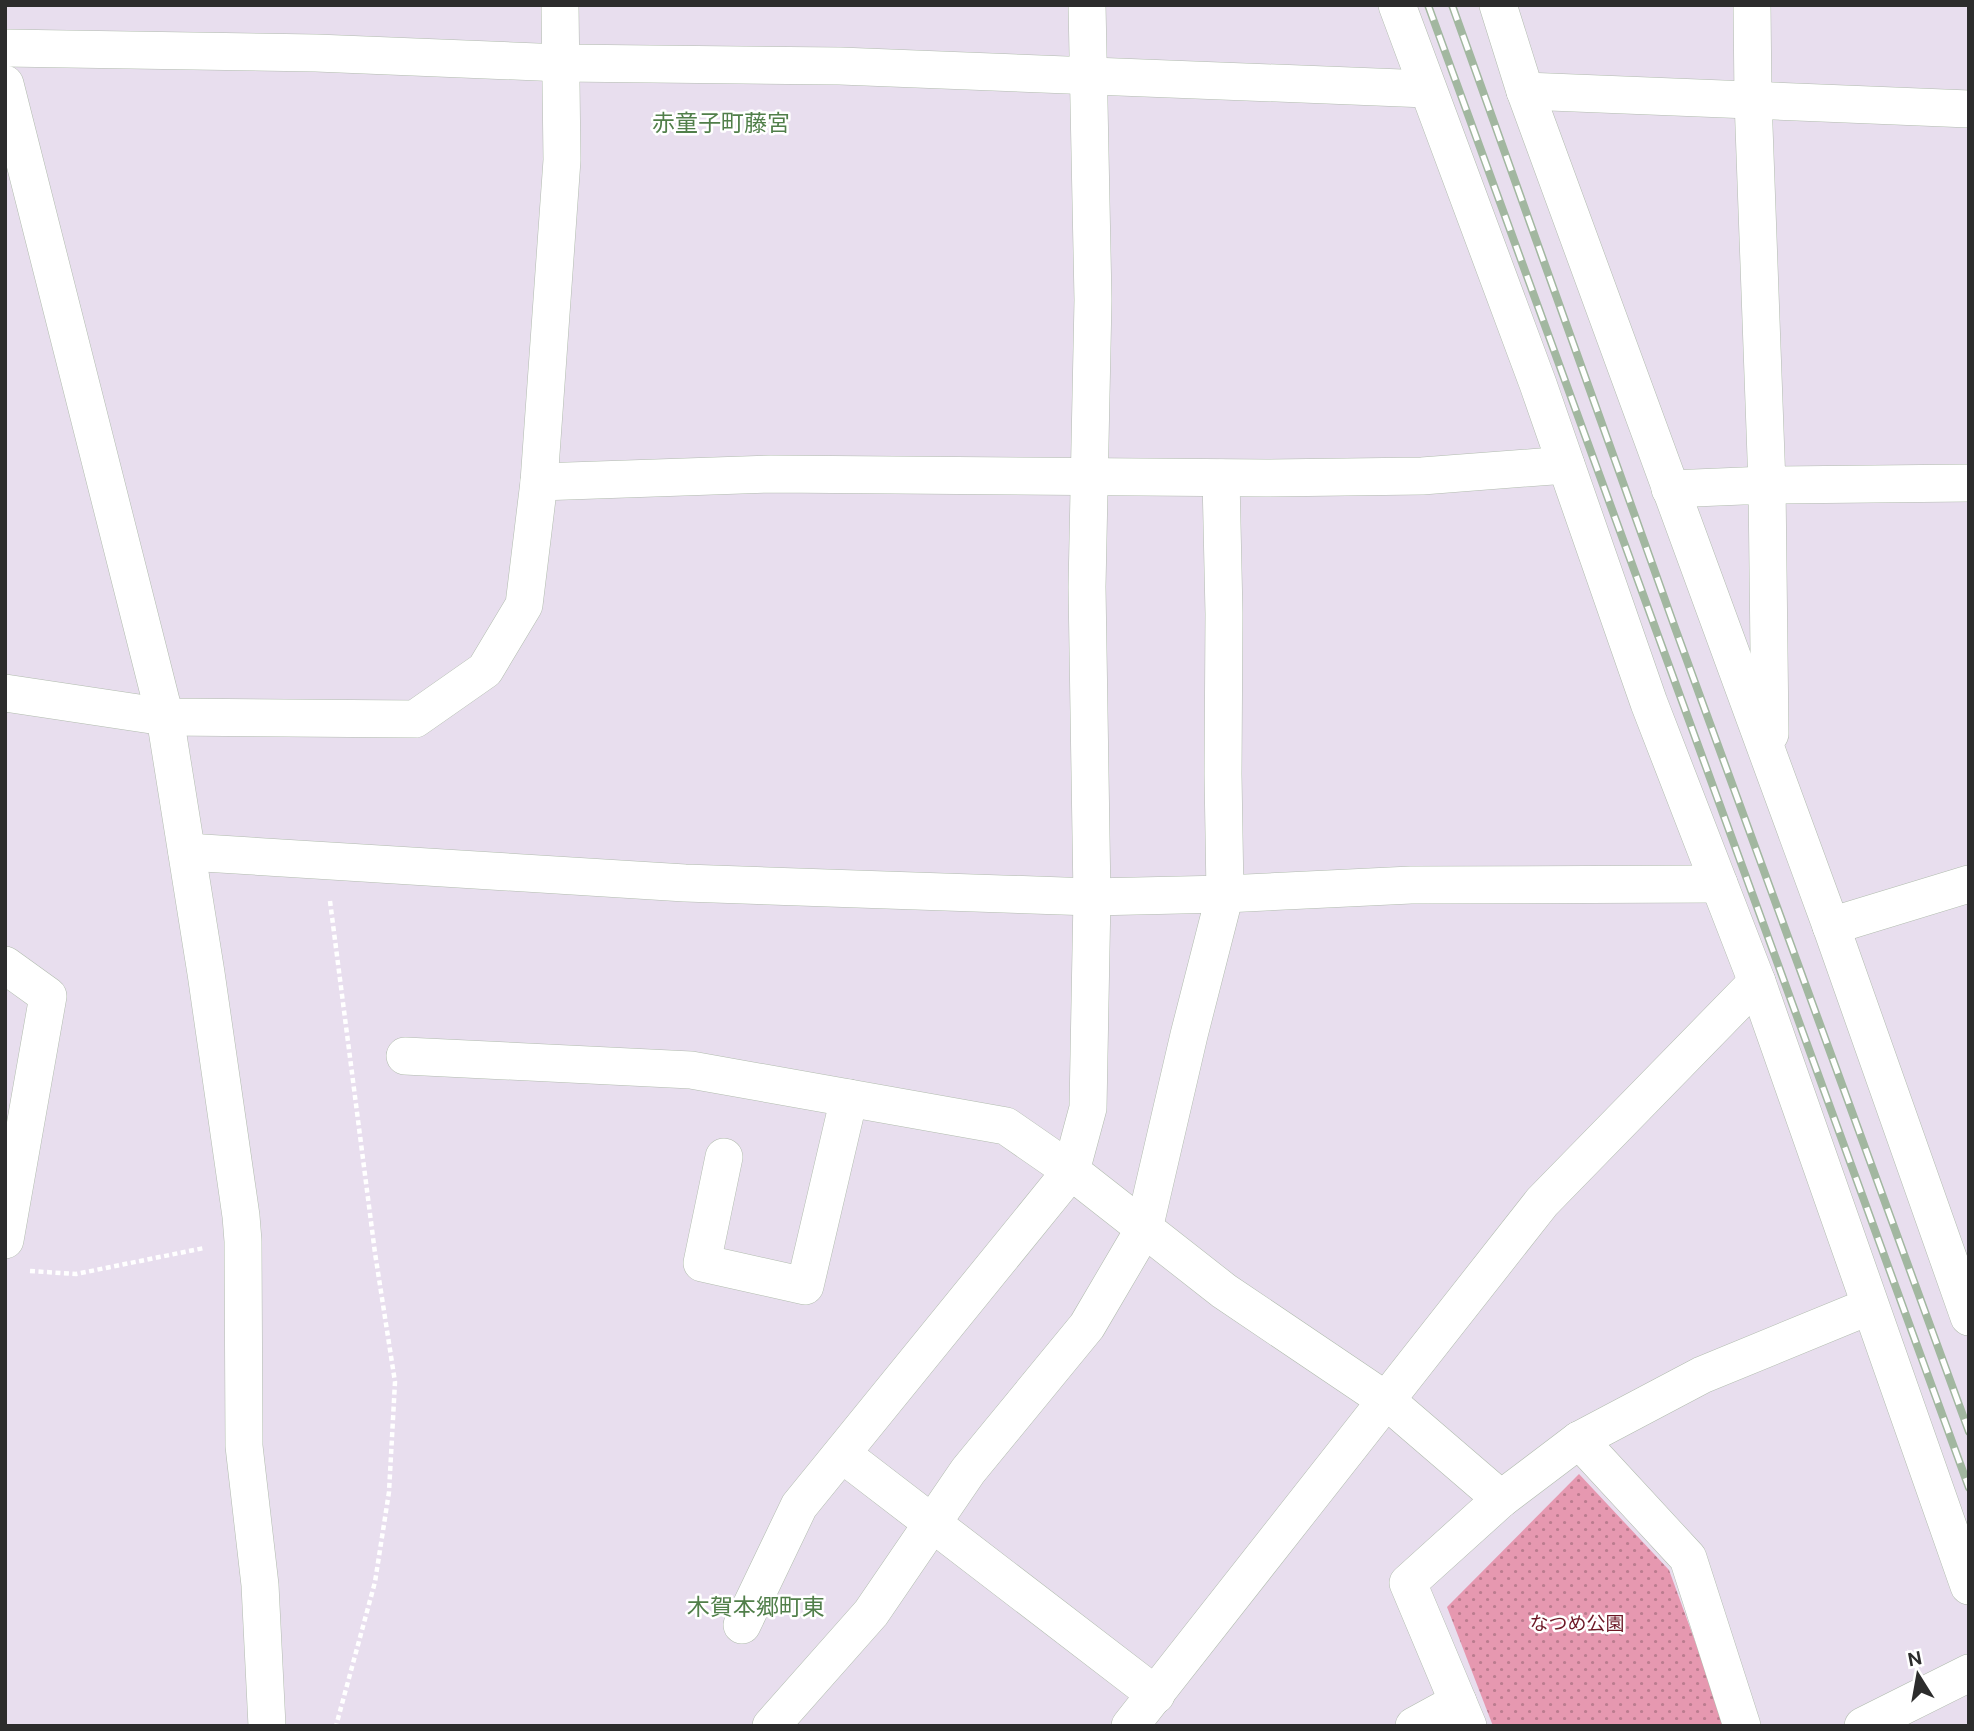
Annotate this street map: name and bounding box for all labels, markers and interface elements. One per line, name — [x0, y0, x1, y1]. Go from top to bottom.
district label: 赤童子町藤宮 — [652, 108, 790, 138]
district label: 木賀本郷町東 — [687, 1592, 825, 1622]
park label: なつめ公園 — [1529, 1611, 1625, 1636]
north arrow — [1883, 1640, 1953, 1710]
text: N — [1906, 1645, 1924, 1672]

